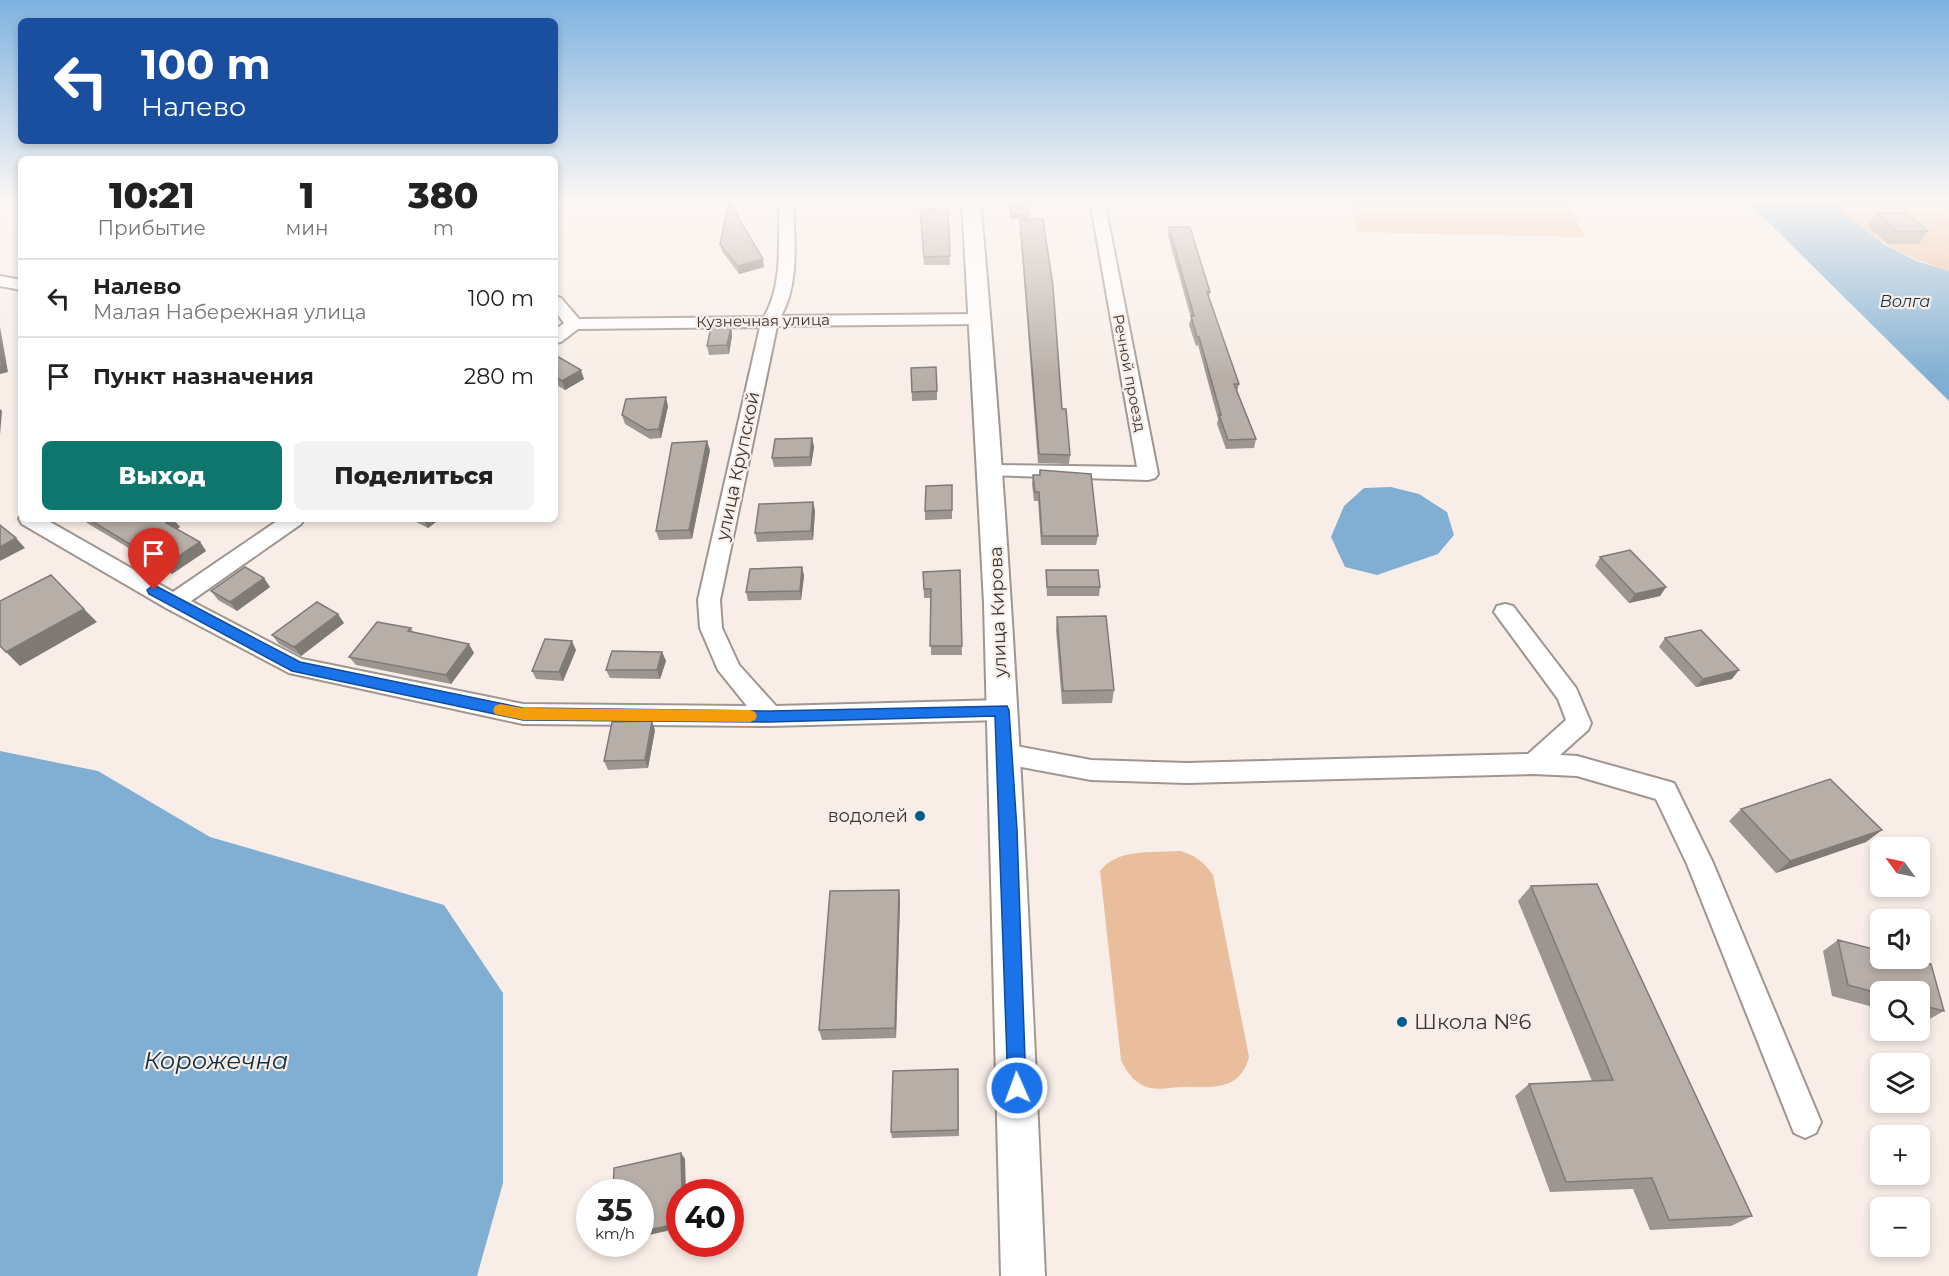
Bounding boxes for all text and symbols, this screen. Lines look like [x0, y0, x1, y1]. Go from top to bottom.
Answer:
text: 100 m [141, 38, 270, 90]
icon: left [42, 42, 120, 120]
text: Налево [141, 90, 246, 123]
text: 10:21 [109, 173, 195, 217]
text: 1 [300, 173, 314, 217]
text: 380 [408, 173, 478, 217]
text: Прибытие [98, 216, 206, 240]
text: мин [285, 216, 329, 240]
text: m [433, 216, 454, 240]
text: Налево [93, 273, 181, 300]
icon: left [42, 282, 75, 315]
text: 100 m [468, 285, 534, 312]
water label: Волга [1880, 292, 1930, 311]
text: Малая Набережная улица [93, 300, 366, 324]
street label: Кузнечная улица [696, 310, 830, 331]
street label: Речной проезд [1109, 312, 1150, 434]
icon: arrive [42, 360, 75, 393]
text: Пункт назначения [93, 363, 314, 390]
text: 280 m [464, 363, 534, 390]
street label: улица Крупской [711, 389, 765, 543]
button: Выход [42, 441, 282, 510]
button: Поделиться [294, 441, 534, 510]
pin [128, 528, 179, 590]
icon: arrive [137, 537, 170, 570]
street label: улица Кирова [985, 546, 1011, 679]
place label: водолей [828, 805, 908, 827]
marker: водолей [913, 809, 927, 823]
north arrow [1870, 837, 1930, 897]
map controls [1870, 837, 1930, 1257]
button: sound [1870, 909, 1930, 969]
button: search [1870, 981, 1930, 1041]
place label: Школа №6 [1414, 1009, 1531, 1034]
marker: Школа №6 [1395, 1015, 1409, 1029]
water label: Корожечна [144, 1046, 288, 1075]
button: layers [1870, 1053, 1930, 1113]
position arrow [985, 1056, 1049, 1120]
button: + [1870, 1125, 1930, 1185]
speed limit sign: 40 [666, 1179, 744, 1257]
text: 35 [597, 1192, 633, 1229]
button: − [1870, 1197, 1930, 1257]
text: km/h [595, 1224, 635, 1243]

